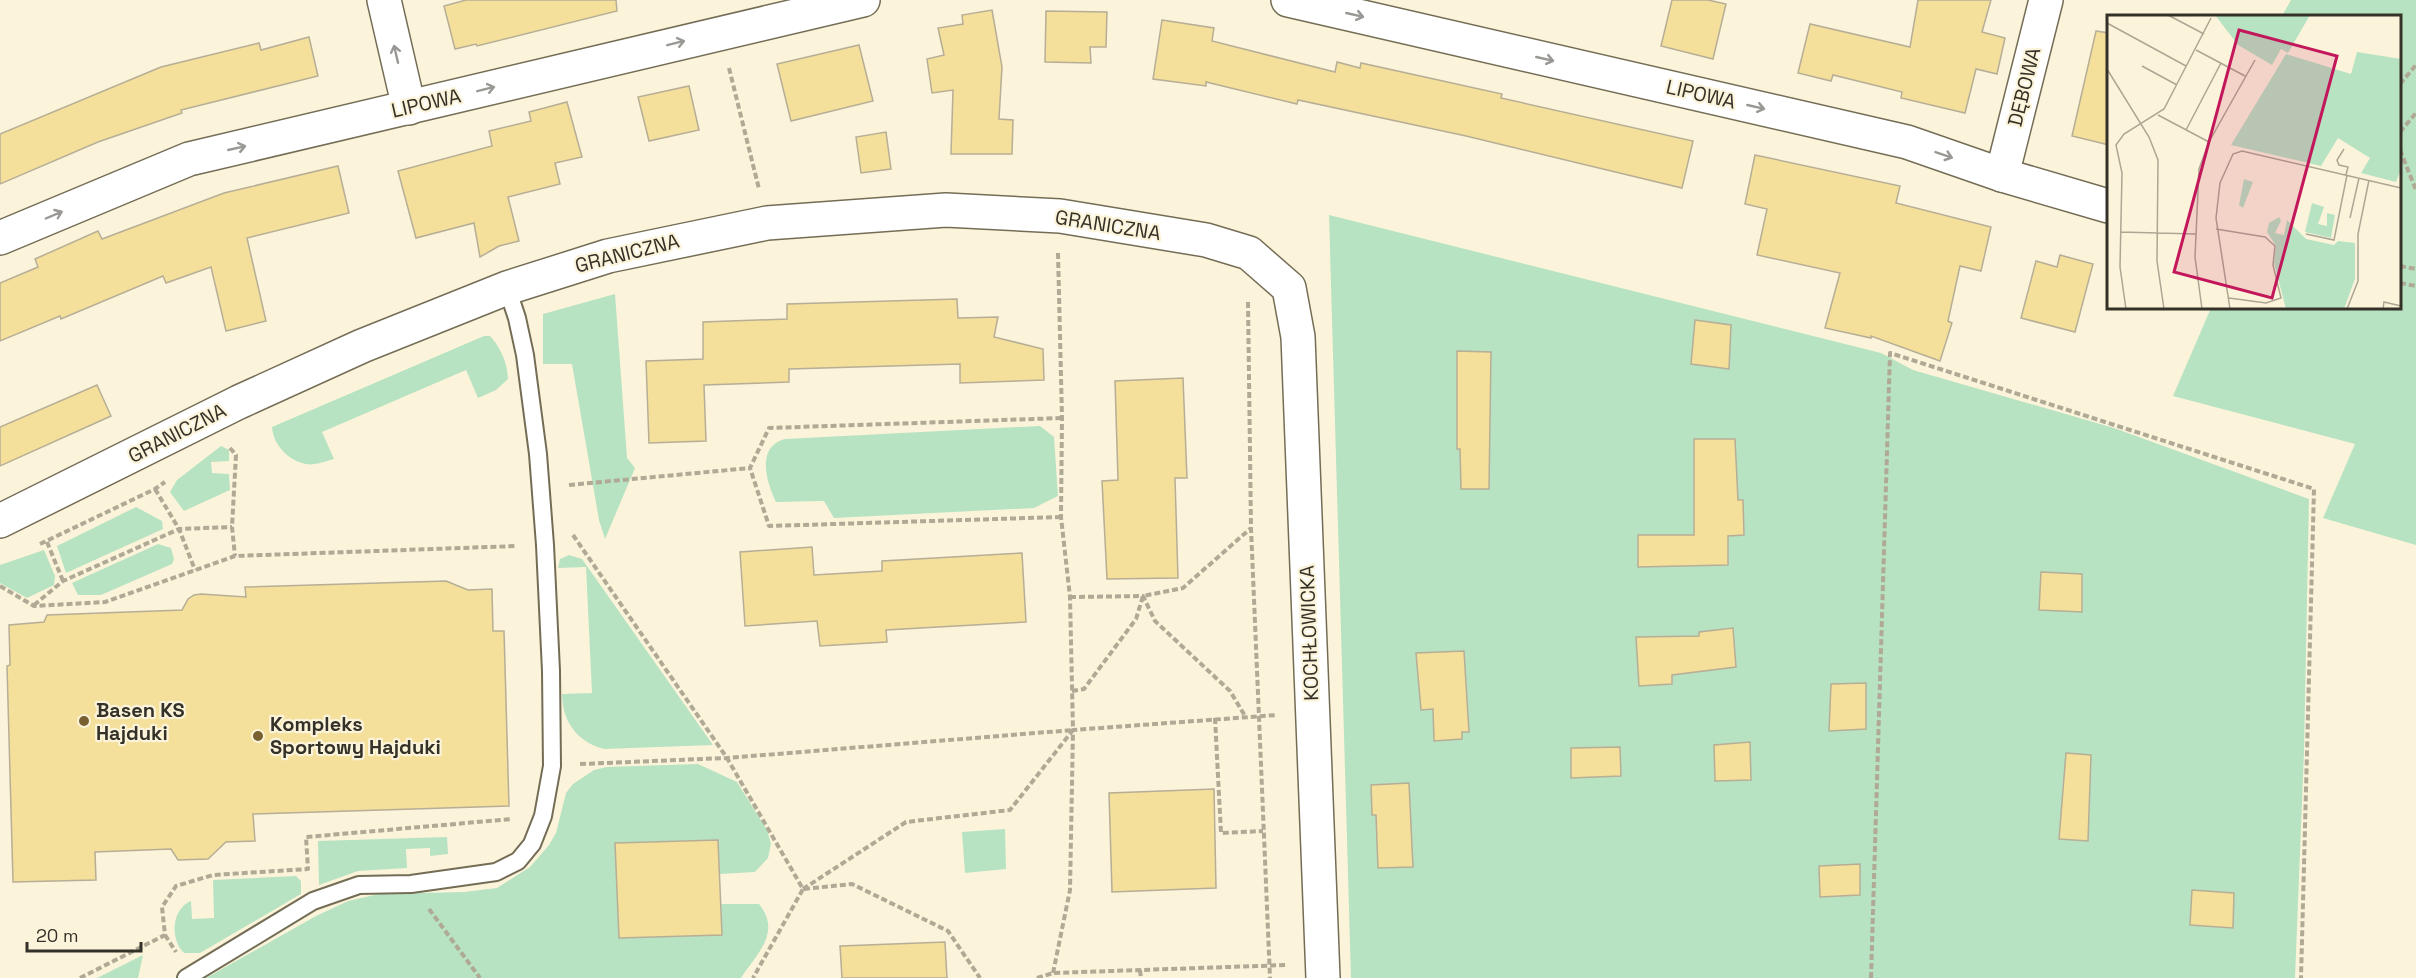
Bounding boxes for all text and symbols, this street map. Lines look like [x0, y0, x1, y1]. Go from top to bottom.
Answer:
one-way arrow [1345, 10, 1364, 21]
inset map [2107, 15, 2401, 309]
one-way arrow [666, 37, 685, 49]
street label: DĘBOWA [2002, 44, 2046, 129]
one-way arrow [390, 45, 402, 64]
one-way arrow [1535, 53, 1554, 65]
street label: LIPOWA [1664, 73, 1739, 115]
street label: LIPOWA [389, 82, 464, 124]
one-way arrow [477, 82, 496, 94]
one-way arrow [1745, 102, 1765, 113]
one-way arrow [226, 142, 246, 153]
one-way arrow [1935, 150, 1953, 161]
street label: GRANICZNA [1053, 204, 1163, 246]
one-way arrow [44, 209, 63, 220]
street label: GRANICZNA [572, 227, 682, 279]
street label: GRANICZNA [124, 397, 231, 469]
street label: KOCHŁOWICKA [1294, 564, 1324, 701]
place label: Basen KS Hajduki [96, 697, 185, 746]
place label: Kompleks Sportowy Hajduki [270, 711, 441, 760]
marker: Basen KS Hajduki [77, 714, 91, 728]
marker: Kompleks Sportowy Hajduki [251, 729, 265, 743]
scale bar [27, 915, 141, 953]
text: 20 m [36, 924, 79, 947]

